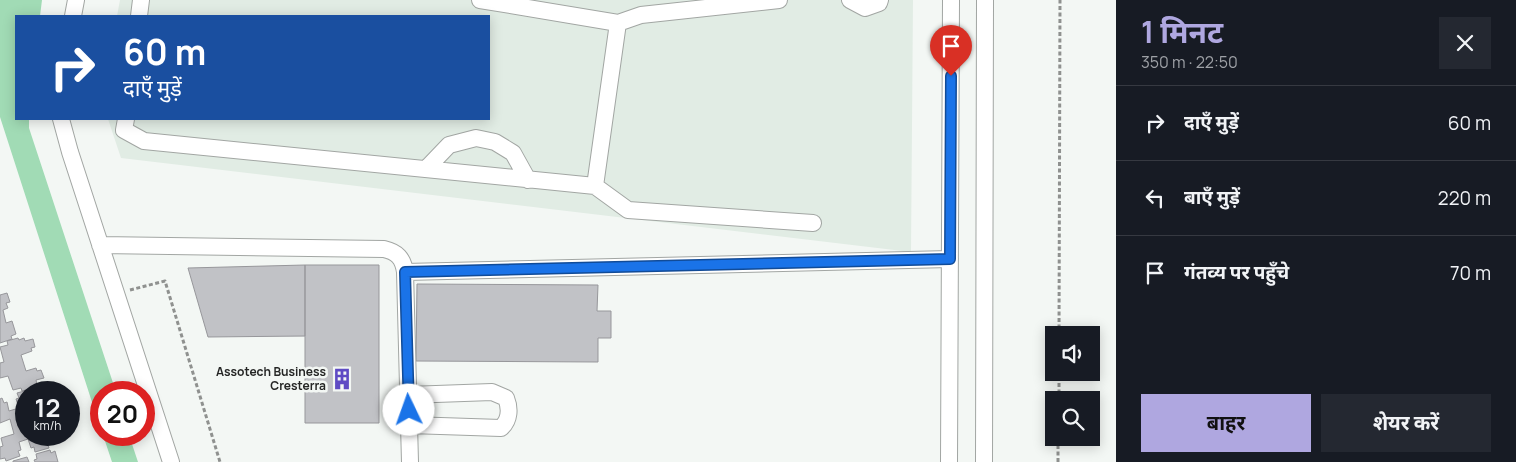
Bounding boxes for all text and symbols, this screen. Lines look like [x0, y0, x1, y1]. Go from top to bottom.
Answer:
text: 1 मिनट [1141, 11, 1223, 52]
button: close [1439, 17, 1491, 69]
pin [930, 25, 972, 76]
text: 60 m [123, 28, 206, 76]
icon: arrive [937, 32, 965, 60]
icon: right [40, 35, 105, 100]
text: 350 m · 22:50 [1141, 51, 1238, 73]
text: दाएँ मुड़ें [123, 73, 182, 103]
icon: right [1141, 109, 1169, 137]
text: दाएँ मुड़ें [1184, 109, 1239, 135]
text: 60 m [1448, 110, 1491, 136]
icon: left [1141, 184, 1169, 212]
text: बाएँ मुड़ें [1184, 184, 1240, 210]
text: 220 m [1438, 185, 1491, 211]
icon: arrive [1141, 259, 1169, 287]
text: गंतव्य पर पहुँचे [1184, 259, 1289, 285]
text: 70 m [1450, 260, 1491, 286]
map controls [1045, 326, 1100, 446]
button: sound [1045, 326, 1100, 381]
place label: Assotech Business Cresterra [216, 363, 326, 394]
building icon: Assotech Business Cresterra [329, 366, 355, 392]
speed limit sign: 20 [90, 381, 155, 446]
position arrow [382, 383, 434, 435]
text: 12 [35, 390, 60, 425]
button: search [1045, 391, 1100, 446]
button: बाहर [1141, 394, 1311, 452]
button: शेयर करें [1321, 394, 1491, 452]
text: km/h [34, 417, 61, 434]

